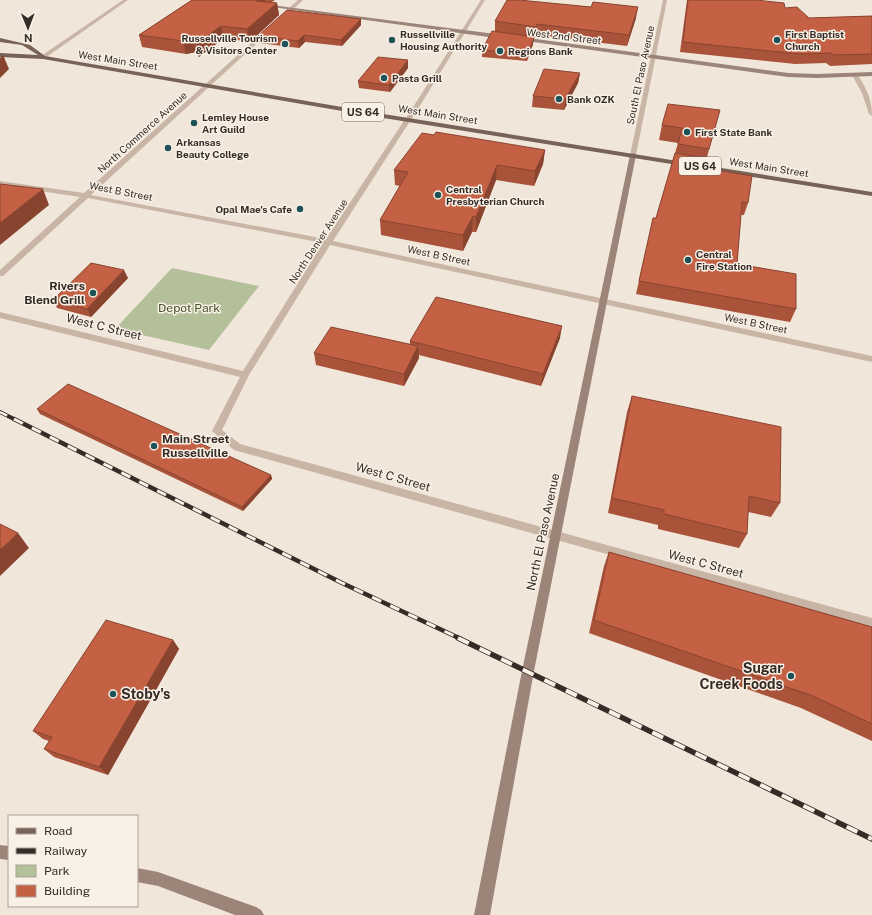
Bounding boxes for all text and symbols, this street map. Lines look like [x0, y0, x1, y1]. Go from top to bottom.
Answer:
north arrow [8, 8, 48, 48]
street label: South El Paso Avenue [624, 24, 656, 126]
street label: West 2nd Street [526, 25, 602, 47]
place label: Russellville Housing Authority [400, 28, 488, 52]
place label: First Baptist Church [785, 28, 844, 52]
text: N [24, 32, 33, 44]
place label: Russellville Tourism & Visitors Center [182, 32, 277, 56]
marker: Russellville Housing Authority [387, 35, 397, 45]
marker: First Baptist Church [772, 35, 782, 45]
marker: Russellville Tourism & Visitors Center [280, 39, 290, 49]
place label: Regions Bank [508, 45, 573, 57]
marker: Regions Bank [495, 46, 505, 56]
street label: West Main Street [77, 48, 159, 72]
place label: Pasta Grill [392, 72, 442, 84]
marker: Pasta Grill [379, 73, 389, 83]
street label: North Commerce Avenue [95, 88, 189, 175]
place label: Bank OZK [567, 93, 615, 105]
marker: Bank OZK [554, 94, 564, 104]
street label: West Main Street [397, 102, 479, 126]
road number: US 64 [342, 103, 384, 121]
place label: Lemley House Art Guild [202, 111, 269, 135]
marker: Lemley House Art Guild [189, 118, 199, 128]
place label: First State Bank [695, 126, 772, 138]
marker: First State Bank [682, 127, 692, 137]
place label: Arkansas Beauty College [176, 136, 249, 160]
marker: Arkansas Beauty College [163, 143, 173, 153]
street label: West Main Street [728, 155, 810, 179]
road number: US 64 [679, 157, 721, 175]
street label: West B Street [88, 179, 154, 203]
place label: Central Presbyterian Church [446, 183, 544, 207]
marker: Central Presbyterian Church [433, 190, 443, 200]
street label: North Denver Avenue [286, 196, 350, 286]
place label: Opal Mae's Cafe [216, 203, 292, 215]
marker: Opal Mae's Cafe [295, 204, 305, 214]
street label: West B Street [406, 242, 472, 268]
place label: Central Fire Station [696, 248, 752, 272]
marker: Central Fire Station [683, 255, 693, 265]
place label: Rivers Blend Grill [24, 279, 85, 307]
marker: Rivers Blend Grill [88, 288, 98, 298]
park label: Depot Park [158, 301, 220, 315]
street label: West B Street [723, 310, 789, 336]
street label: West C Street [65, 311, 144, 343]
place label: Main Street Russellville [162, 432, 230, 460]
marker: Main Street Russellville [149, 441, 159, 451]
street label: West C Street [354, 460, 432, 494]
street label: North El Paso Avenue [524, 472, 562, 592]
street label: West C Street [667, 547, 746, 581]
place label: Sugar Creek Foods [699, 660, 783, 692]
marker: Sugar Creek Foods [786, 671, 796, 681]
place label: Stoby's [121, 686, 171, 702]
marker: Stoby's [108, 689, 118, 699]
legend [8, 815, 138, 907]
text: Road [44, 824, 72, 838]
text: Railway [44, 844, 88, 858]
text: Park [44, 864, 70, 878]
text: Building [44, 884, 90, 898]

